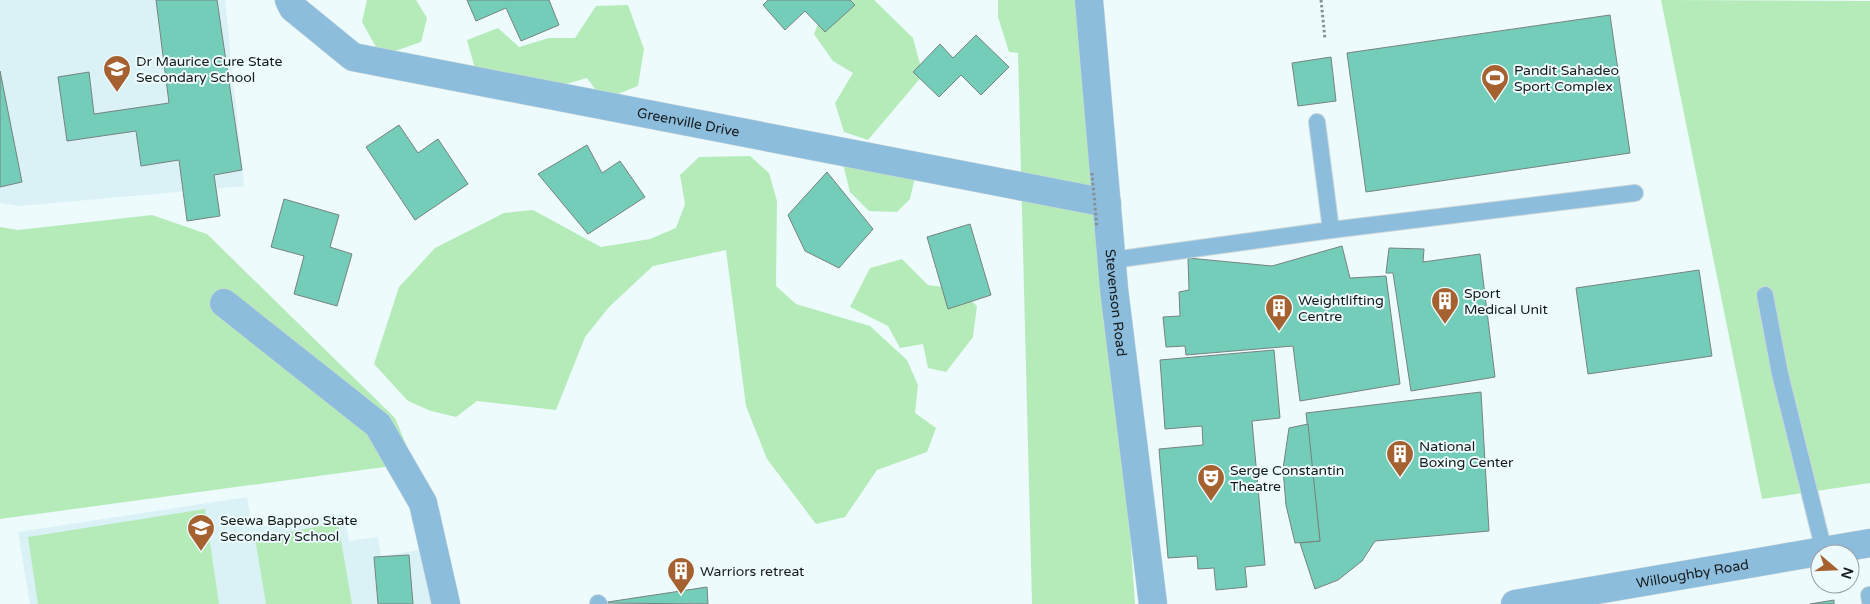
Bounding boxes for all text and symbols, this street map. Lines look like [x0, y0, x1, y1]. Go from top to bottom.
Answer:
place label: Dr Maurice Cure State Secondary School [136, 53, 283, 86]
school or university icon: Dr Maurice Cure State Secondary School [102, 54, 132, 93]
place label: Pandit Sahadeo Sport Complex [1514, 62, 1619, 95]
sports icon: Pandit Sahadeo Sport Complex [1480, 63, 1510, 102]
street label: Greenville Drive [636, 104, 741, 141]
street label: Stevenson Road [1102, 248, 1130, 357]
place label: Sport Medical Unit [1464, 285, 1548, 318]
building icon: Sport Medical Unit [1430, 286, 1460, 325]
place label: Weightlifting Centre [1298, 292, 1384, 325]
building icon: Weightlifting Centre [1264, 293, 1294, 332]
place label: National Boxing Center [1419, 438, 1514, 471]
building icon: National Boxing Center [1385, 439, 1415, 478]
place label: Serge Constantin Theatre [1230, 462, 1344, 495]
theatre icon: Serge Constantin Theatre [1196, 463, 1226, 502]
place label: Seewa Bappoo State Secondary School [220, 512, 357, 545]
school or university icon: Seewa Bappoo State Secondary School [186, 513, 216, 552]
north arrow [1810, 544, 1860, 594]
building icon: Warriors retreat [666, 556, 696, 595]
street label: Willoughby Road [1635, 556, 1750, 592]
place label: Warriors retreat [700, 563, 805, 580]
text: N [1837, 565, 1857, 581]

